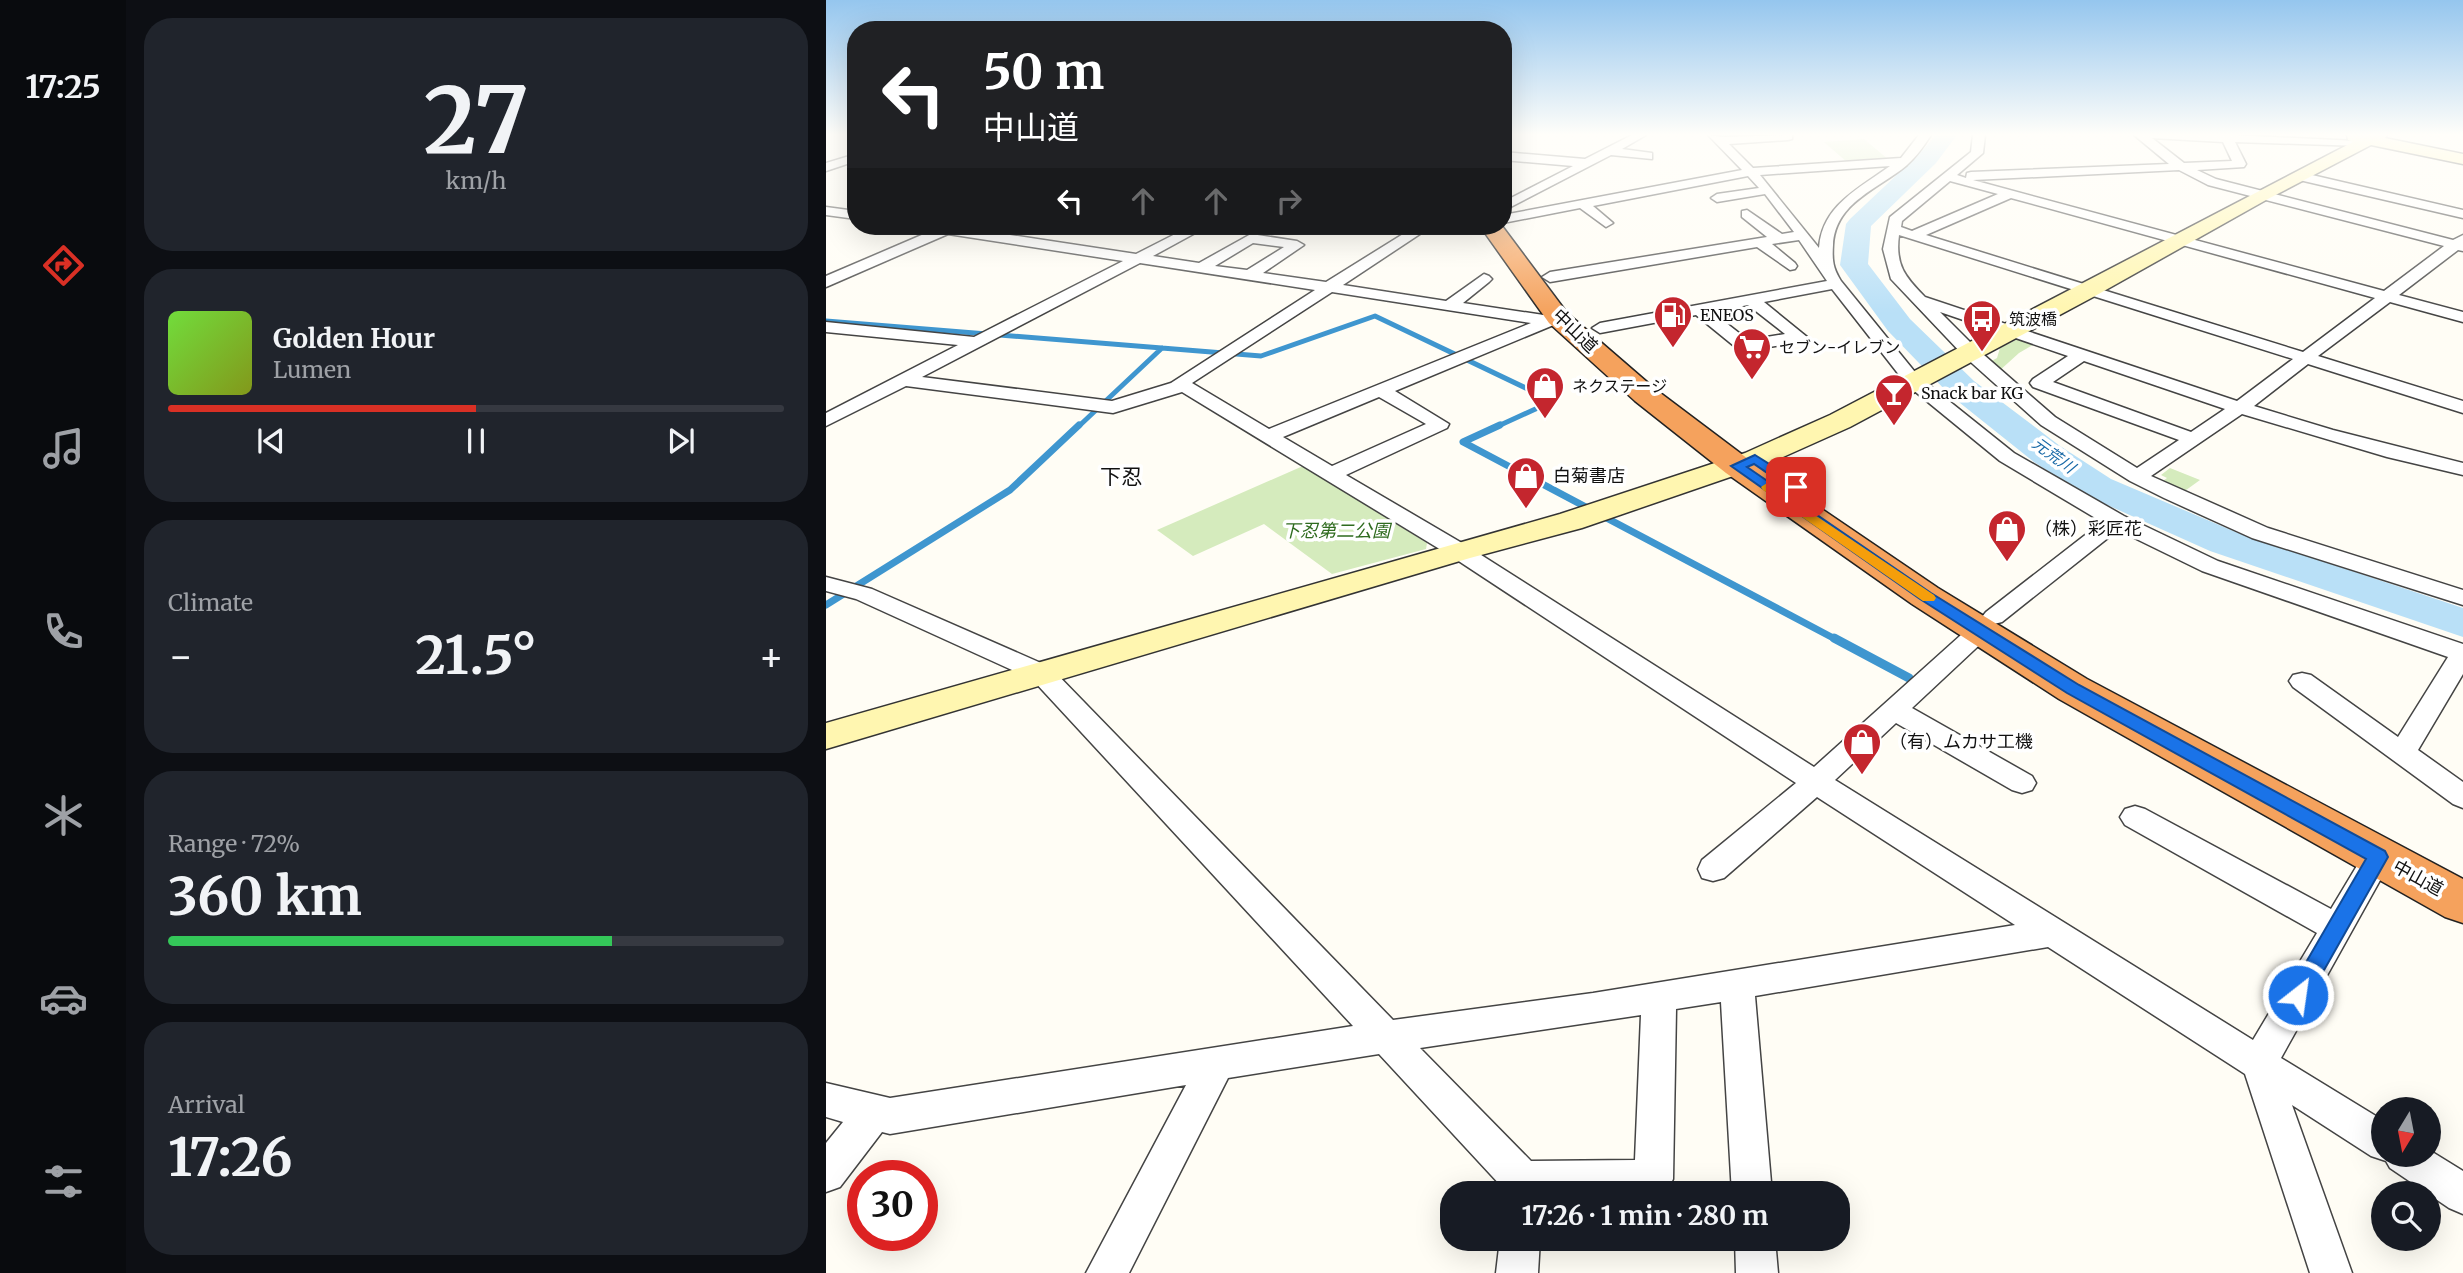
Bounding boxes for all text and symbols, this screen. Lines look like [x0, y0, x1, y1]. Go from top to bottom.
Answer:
text: 50 m [983, 41, 1104, 102]
icon: left [868, 49, 959, 140]
text: 27 [423, 63, 529, 178]
text: 17:25 [25, 67, 101, 107]
text: 中山道 [983, 108, 1079, 148]
text: km/h [446, 166, 506, 195]
icon: left [1051, 182, 1089, 220]
icon: ahead [1124, 182, 1162, 220]
icon: ahead [1197, 182, 1235, 220]
icon: right [1270, 182, 1308, 220]
icon: directions [39, 241, 88, 290]
fuel station icon: ENEOS [1652, 294, 1694, 349]
bus stop icon: 筑波橋 [1961, 298, 2003, 353]
street label: 中山道 [1548, 304, 1603, 358]
place label: ENEOS [1700, 305, 1754, 325]
place label: 筑波橋 [2009, 309, 2057, 329]
text: Golden Hour [273, 322, 435, 355]
supermarket icon: セブン-イレブン [1731, 326, 1773, 381]
place label: セブン-イレブン [1779, 337, 1900, 357]
text: Lumen [273, 355, 351, 384]
shop icon: ネクステージ [1524, 365, 1566, 420]
bar icon: Snack bar KG [1873, 372, 1915, 427]
place label: ネクステージ [1572, 376, 1667, 396]
place label: Snack bar KG [1921, 383, 2024, 403]
icon: previous [252, 422, 290, 460]
icon: pause [457, 422, 495, 460]
icon: next [662, 422, 700, 460]
icon: music [39, 424, 88, 473]
water label: 元荒川 [2029, 433, 2081, 478]
shop icon: 白菊書店 [1505, 455, 1547, 510]
pin [1766, 457, 1826, 517]
district label: 下忍 [1100, 463, 1142, 490]
place label: 白菊書店 [1553, 464, 1625, 487]
icon: arrive [1777, 468, 1815, 506]
shop icon: （株）彩匠花 [1986, 508, 2028, 563]
place label: （株）彩匠花 [2034, 517, 2142, 540]
park label: 下忍第二公園 [1282, 519, 1393, 542]
text: Climate [168, 588, 253, 617]
icon: phone [39, 607, 88, 656]
text: 21.5° [415, 623, 537, 688]
text: − [168, 633, 193, 680]
text: + [759, 633, 784, 680]
shop icon: （有）ムカサ工機 [1841, 721, 1883, 776]
place label: （有）ムカサ工機 [1889, 730, 2033, 753]
icon: climate [39, 791, 88, 840]
text: Range · 72% [168, 829, 300, 858]
street label: 中山道 [2389, 854, 2447, 901]
text: 360 km [168, 864, 362, 929]
position arrow [2261, 958, 2335, 1032]
icon: car [39, 974, 88, 1023]
text: Arrival [168, 1090, 245, 1119]
north arrow [2371, 1097, 2441, 1167]
map controls [2371, 1097, 2441, 1251]
text: 17:26 [168, 1125, 292, 1190]
icon: filters [39, 1157, 88, 1206]
speed limit sign: 30 [847, 1160, 938, 1251]
button: search [2371, 1181, 2441, 1251]
text: 17:26 · 1 min · 280 m [1522, 1199, 1768, 1232]

